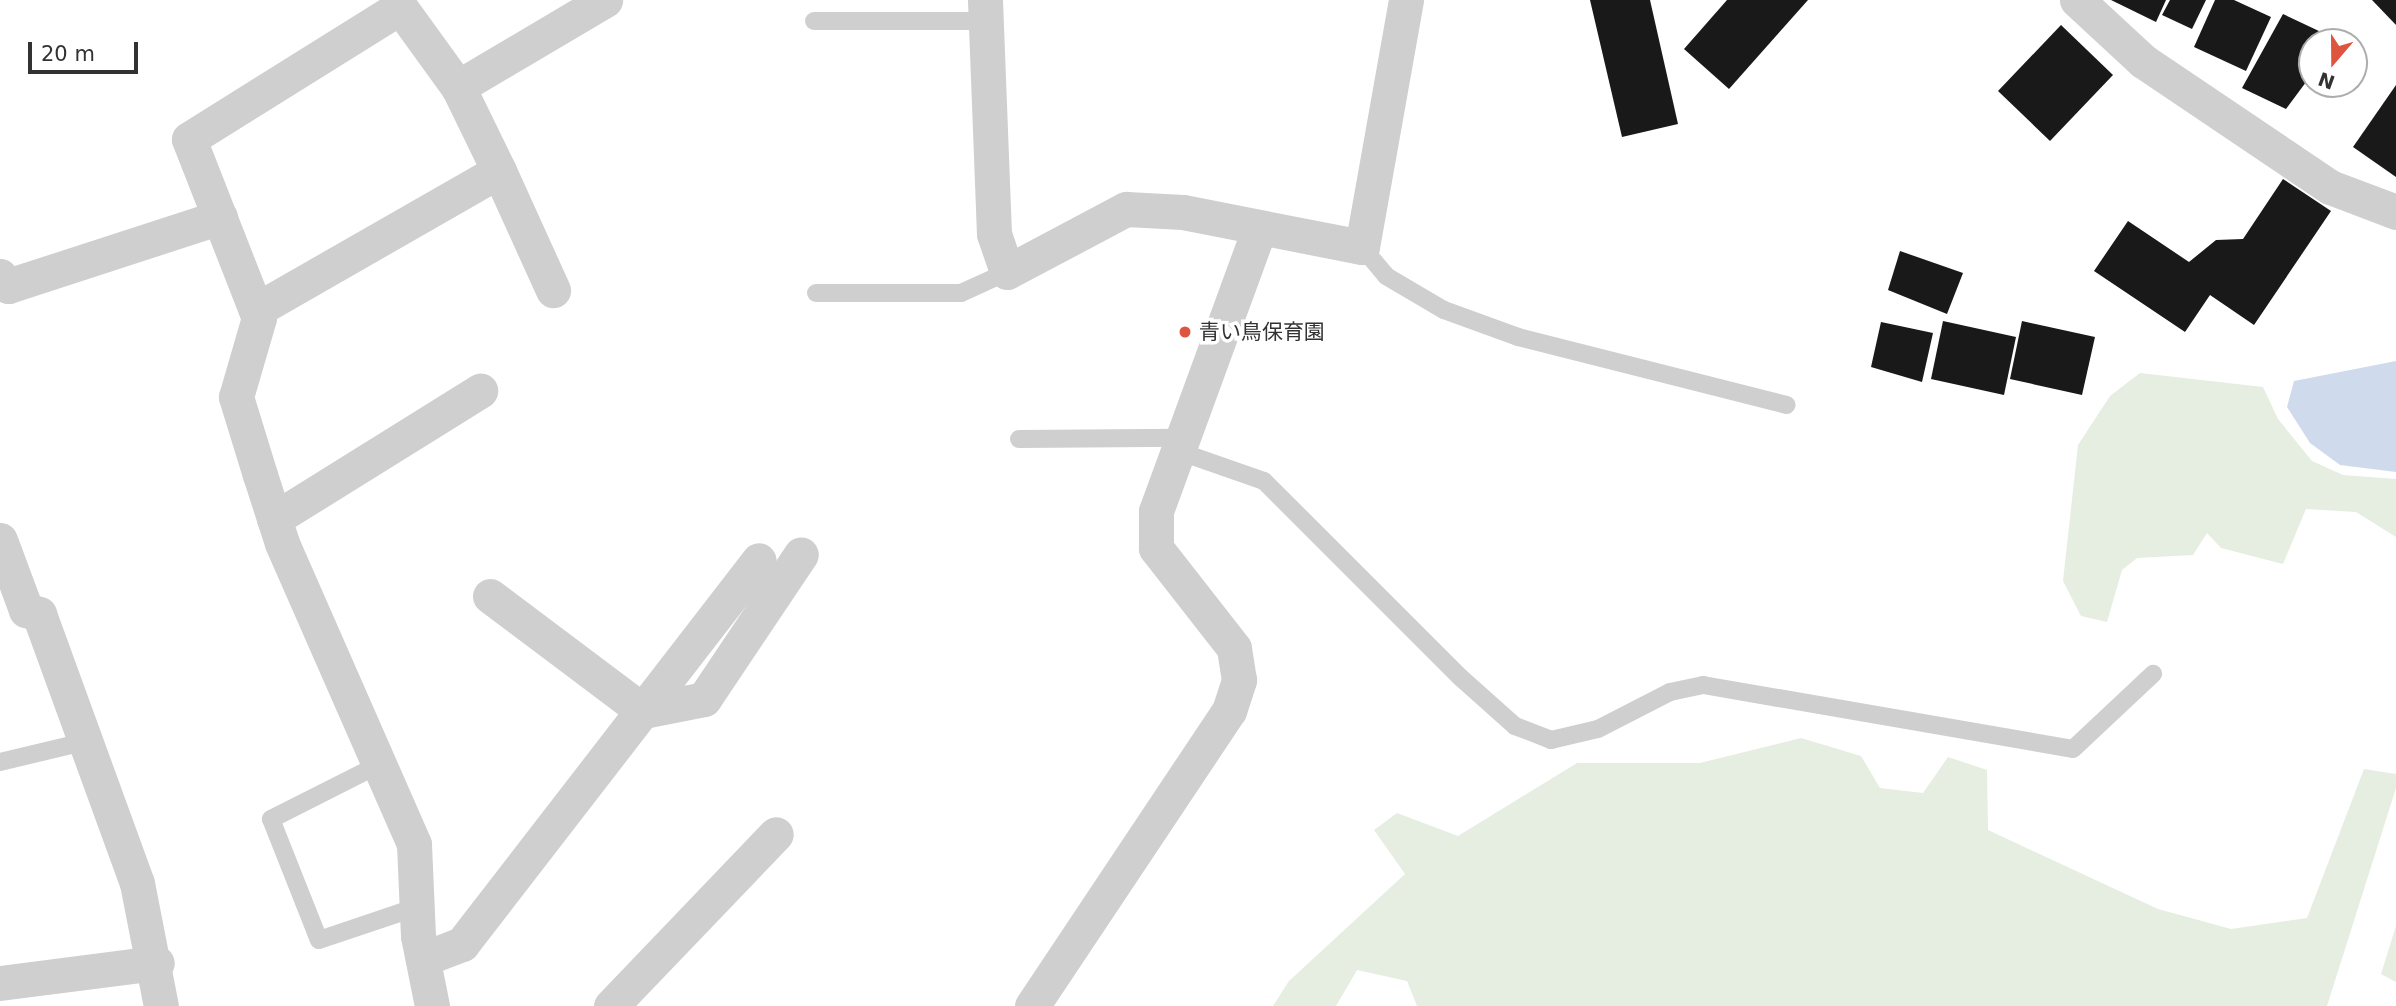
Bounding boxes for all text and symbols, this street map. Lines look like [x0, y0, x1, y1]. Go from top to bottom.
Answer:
scale bar [32, 28, 142, 72]
north arrow [2298, 28, 2368, 98]
text: 20 m [41, 42, 95, 66]
text: N [2315, 68, 2338, 94]
place label: 青い鳥保育園 [1199, 319, 1325, 345]
marker: 青い鳥保育園 [1177, 324, 1193, 340]

